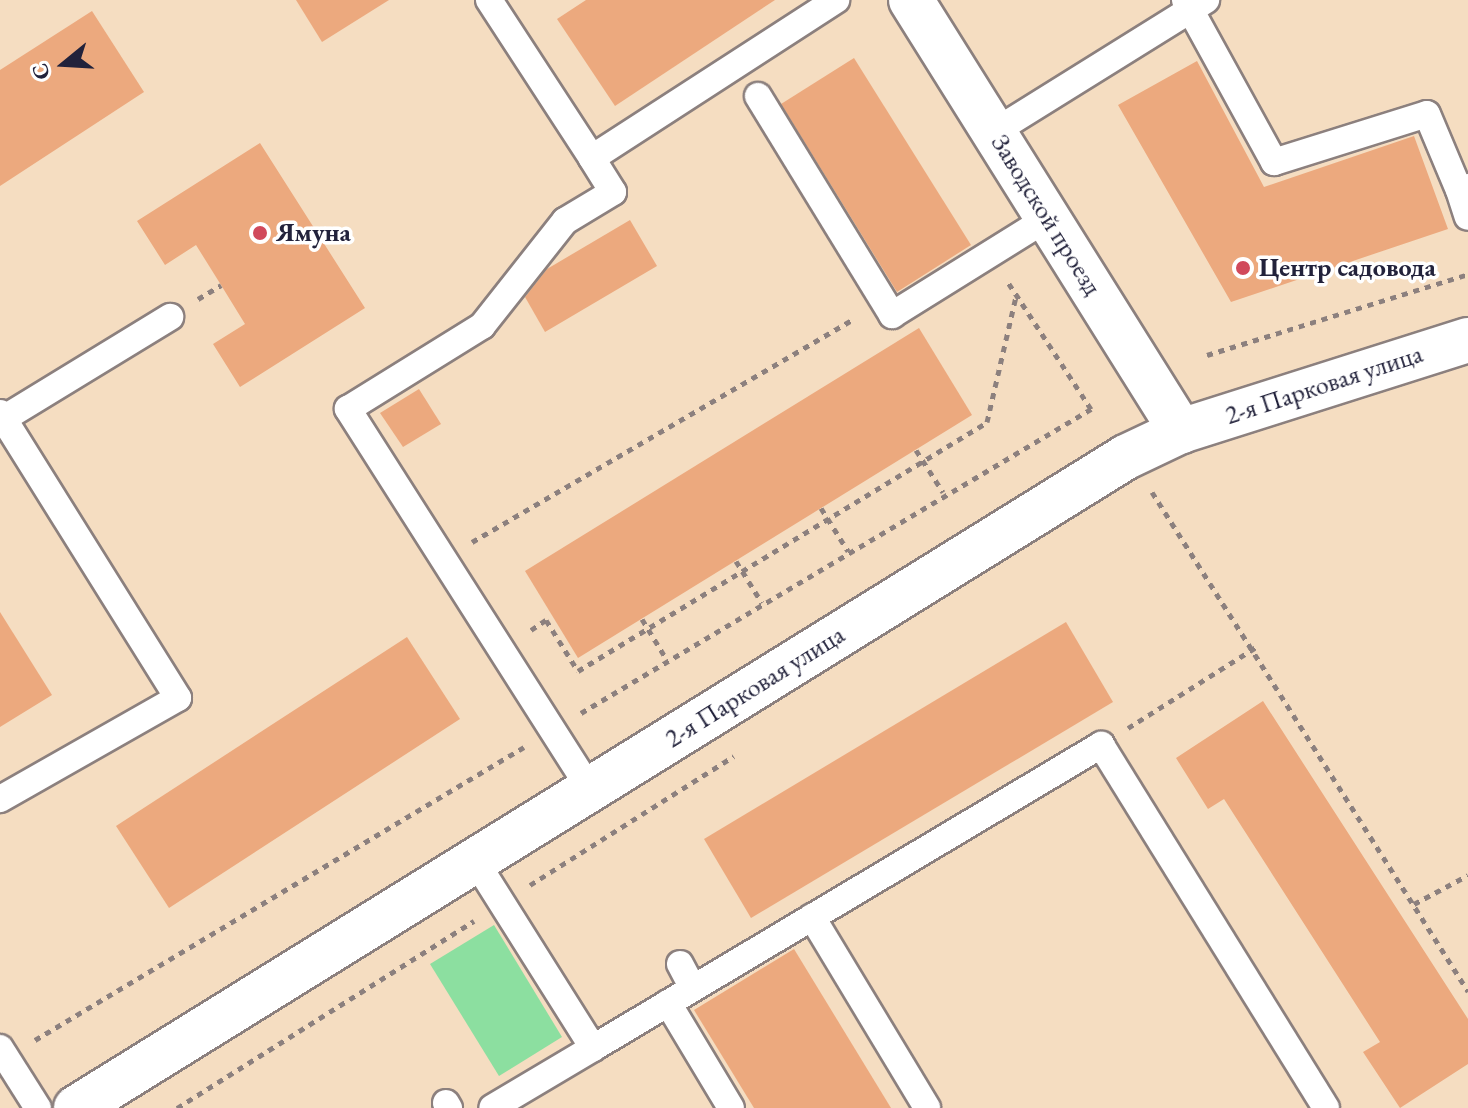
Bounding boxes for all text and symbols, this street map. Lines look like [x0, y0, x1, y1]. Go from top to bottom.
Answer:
north arrow [24, 24, 104, 104]
text: С [24, 60, 57, 83]
street label: Заводской проезд [984, 129, 1108, 301]
place label: Ямуна [276, 217, 351, 249]
marker: Ямуна [251, 224, 269, 242]
place label: Центр садовода [1259, 252, 1436, 284]
marker: Центр садовода [1234, 259, 1252, 277]
street label: 2-я Парковая улица [1221, 338, 1427, 432]
street label: 2-я Парковая улица [660, 619, 850, 755]

